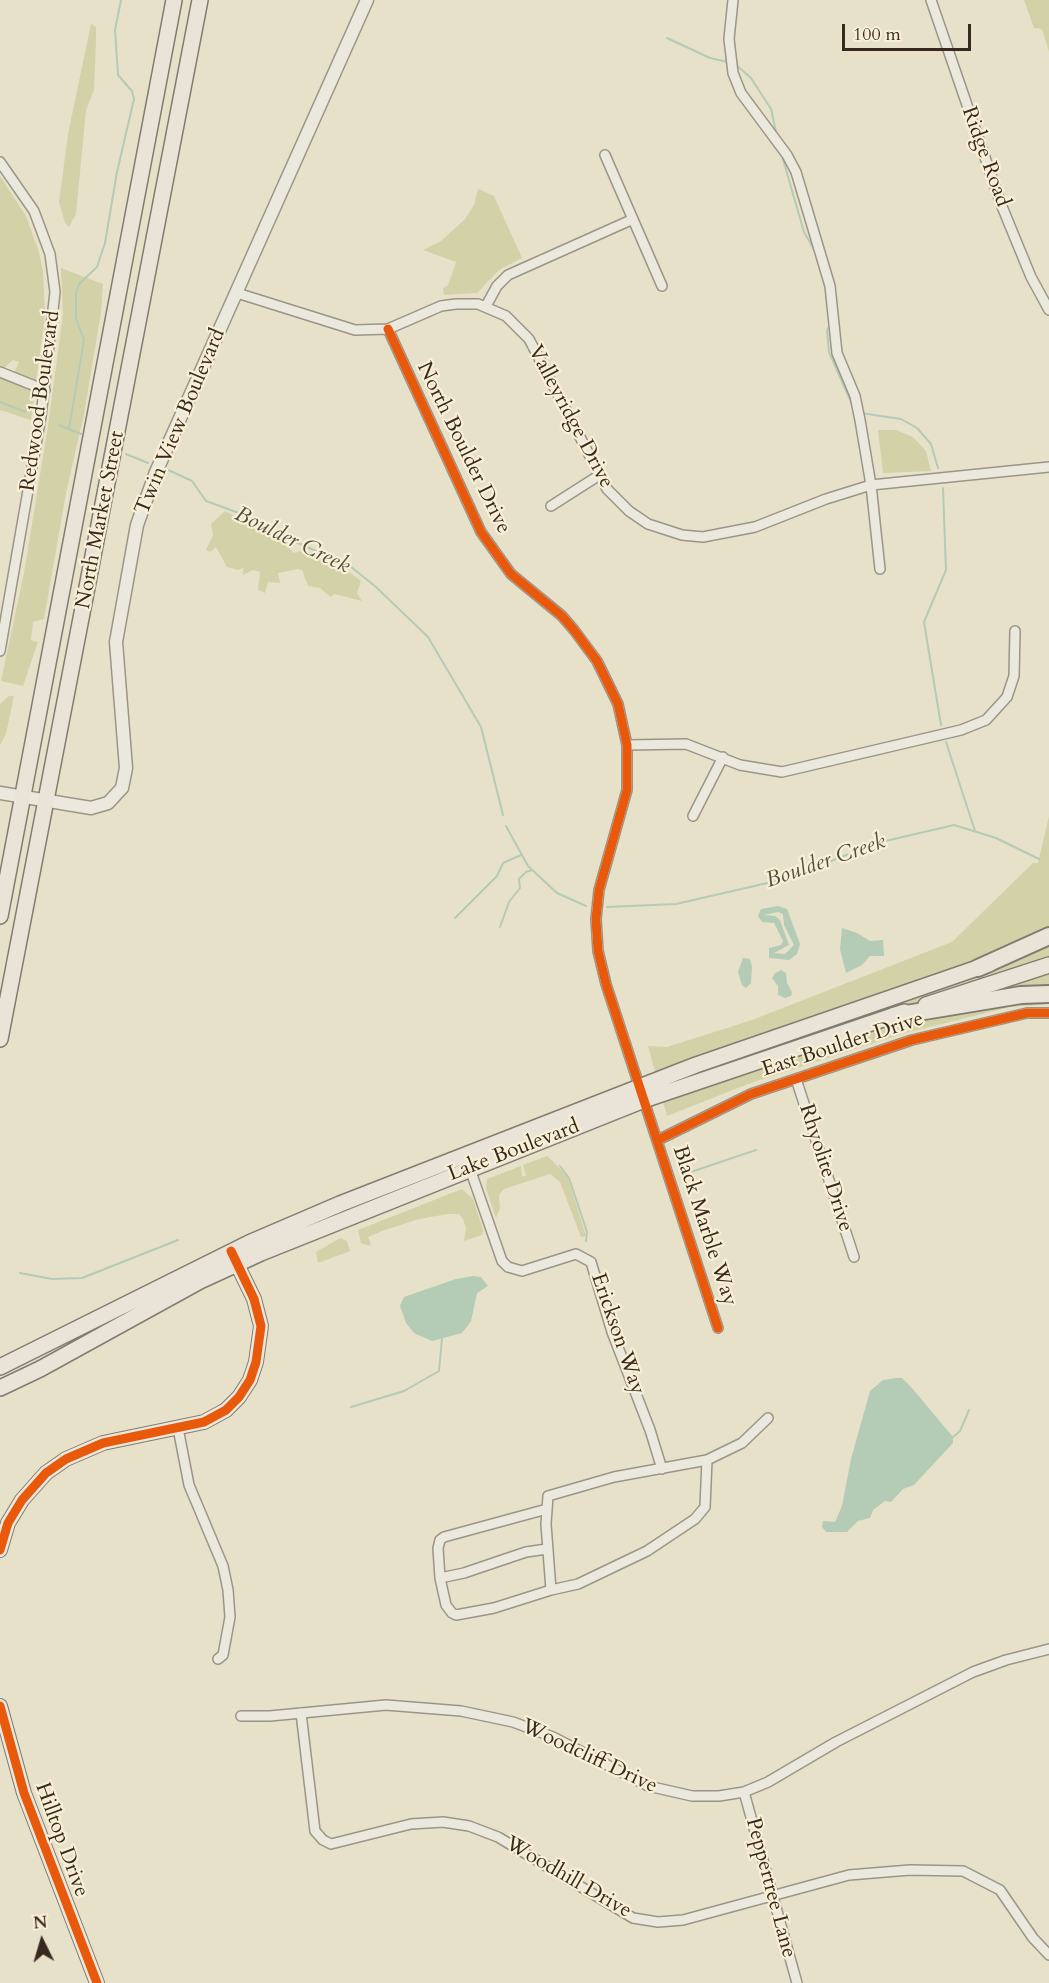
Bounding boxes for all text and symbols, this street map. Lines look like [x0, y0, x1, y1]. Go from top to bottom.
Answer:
scale bar [845, 12, 974, 50]
text: 100 m [853, 22, 901, 47]
street label: Ridge Road [955, 103, 1015, 211]
street label: Redwood Boulevard [16, 309, 66, 493]
street label: Twin View Boulevard [130, 325, 232, 519]
street label: Valleyridge Drive [522, 341, 618, 493]
street label: North Boulder Drive [410, 358, 516, 538]
street label: North Market Street [71, 429, 131, 611]
water label: Boulder Creek [230, 502, 354, 580]
water label: Boulder Creek [763, 829, 889, 895]
street label: East Boulder Drive [759, 1007, 927, 1083]
street label: Rhyolite Drive [793, 1101, 857, 1235]
street label: Lake Boulevard [445, 1114, 583, 1188]
street label: Black Marble Way [666, 1143, 742, 1309]
street label: Erickson Way [584, 1270, 650, 1398]
street label: Woodcliff Drive [517, 1715, 661, 1799]
street label: Hilltop Drive [29, 1779, 93, 1901]
street label: Peppertree Lane [739, 1815, 801, 1961]
street label: Woodhill Drive [500, 1832, 636, 1924]
north arrow [12, 1911, 72, 1971]
text: N [33, 1912, 48, 1935]

